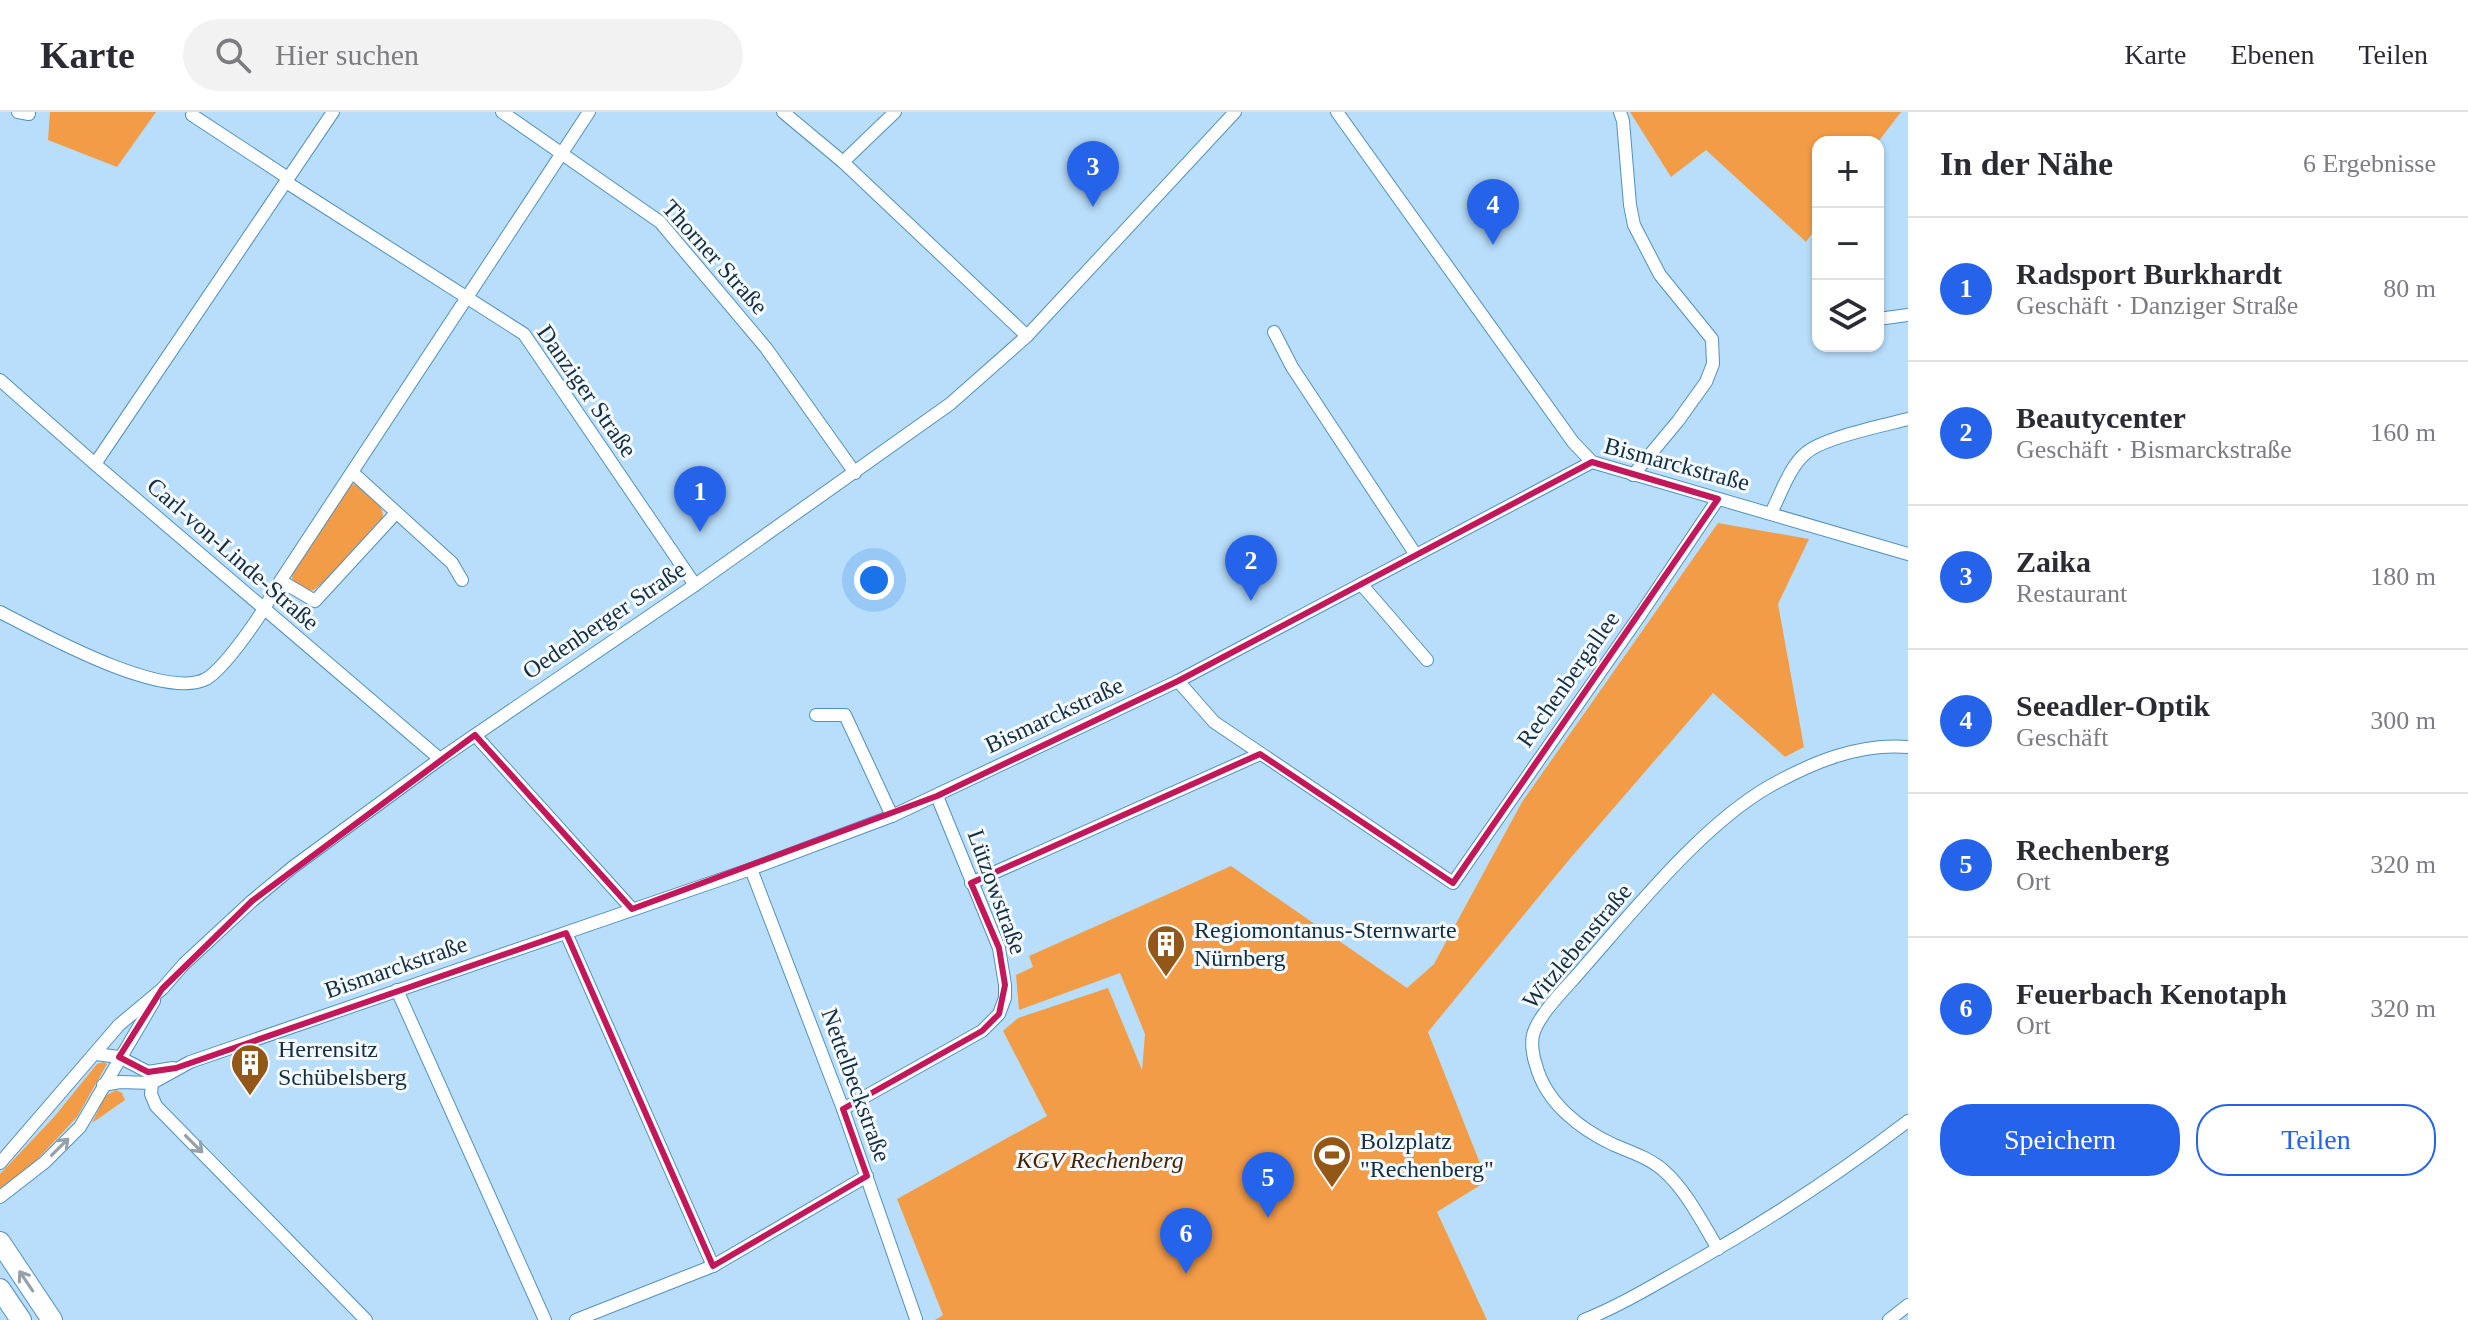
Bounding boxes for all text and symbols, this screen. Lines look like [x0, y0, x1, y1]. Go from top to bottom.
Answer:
search box [183, 19, 743, 91]
icon: search [211, 33, 255, 77]
text: Karte [40, 34, 135, 76]
text: Hier suchen [275, 38, 419, 71]
text: Karte [2124, 39, 2186, 70]
text: Ebenen [2230, 39, 2314, 70]
text: Teilen [2358, 39, 2428, 70]
map controls [1812, 136, 1884, 352]
button: + [1812, 136, 1884, 208]
pin: 3 [1067, 141, 1119, 207]
text: In der Nähe [1940, 145, 2113, 182]
text: 6 Ergebnisse [2303, 149, 2436, 178]
pin: 4 [1467, 179, 1519, 245]
street label: Thorner Straße [657, 195, 773, 319]
button: − [1812, 208, 1884, 280]
text: Radsport Burkhardt [2016, 257, 2282, 290]
text: 1 [1960, 274, 1973, 303]
text: 80 m [2383, 274, 2436, 303]
button: layers [1812, 280, 1884, 352]
text: Geschäft · Danziger Straße [2016, 291, 2298, 320]
street label: Danziger Straße [532, 320, 642, 462]
text: Beautycenter [2016, 401, 2186, 434]
text: 2 [1960, 418, 1973, 447]
text: 160 m [2370, 418, 2436, 447]
street label: Bismarckstraße [1602, 432, 1752, 496]
text: Geschäft · Bismarckstraße [2016, 435, 2292, 464]
pin: 1 [674, 466, 726, 532]
street label: Carl-von-Linde-Straße [142, 472, 324, 636]
pin: 2 [1225, 535, 1277, 601]
text: Zaika [2016, 545, 2091, 578]
street label: Oedenberger Straße [518, 556, 690, 684]
your location [854, 560, 894, 600]
text: 3 [1960, 562, 1973, 591]
text: 180 m [2370, 562, 2436, 591]
text: Restaurant [2016, 579, 2127, 608]
street label: Rechenbergallee [1512, 606, 1624, 752]
street label: Bismarckstraße [981, 672, 1127, 758]
text: Seeadler-Optik [2016, 689, 2210, 722]
text: 4 [1960, 706, 1973, 735]
text: 300 m [2370, 706, 2436, 735]
text: Geschäft [2016, 723, 2108, 752]
street label: Lützowstraße [962, 826, 1032, 958]
text: Rechenberg [2016, 833, 2169, 866]
text: 5 [1960, 850, 1973, 879]
text: 320 m [2370, 850, 2436, 879]
text: Ort [2016, 867, 2051, 896]
street label: Witzlebenstraße [1517, 878, 1637, 1014]
place label: Regiomontanus-Sternwarte Nürnberg [1194, 917, 1457, 971]
building icon: Regiomontanus-Sternwarte Nürnberg [1145, 923, 1187, 978]
street label: Bismarckstraße [321, 930, 471, 1004]
text: Feuerbach Kenotaph [2016, 977, 2287, 1010]
text: 6 [1960, 994, 1973, 1023]
text: 320 m [2370, 994, 2436, 1023]
street label: Nettelbeckstraße [816, 1005, 896, 1165]
text: Ort [2016, 1011, 2051, 1040]
place label: Herrensitz Schübelsberg [278, 1036, 407, 1090]
building icon: Herrensitz Schübelsberg [229, 1042, 271, 1097]
button: Speichern [1940, 1104, 2180, 1176]
button: Teilen [2196, 1104, 2436, 1176]
place label: Bolzplatz "Rechenberg" [1360, 1128, 1494, 1182]
one-way arrow [184, 1134, 203, 1153]
sports icon: Bolzplatz "Rechenberg" [1311, 1134, 1353, 1189]
one-way arrow [50, 1138, 69, 1157]
park label: KGV Rechenberg [1015, 1147, 1184, 1173]
pin: 5 [1242, 1152, 1294, 1218]
pin: 6 [1160, 1208, 1212, 1274]
one-way arrow [18, 1271, 34, 1293]

